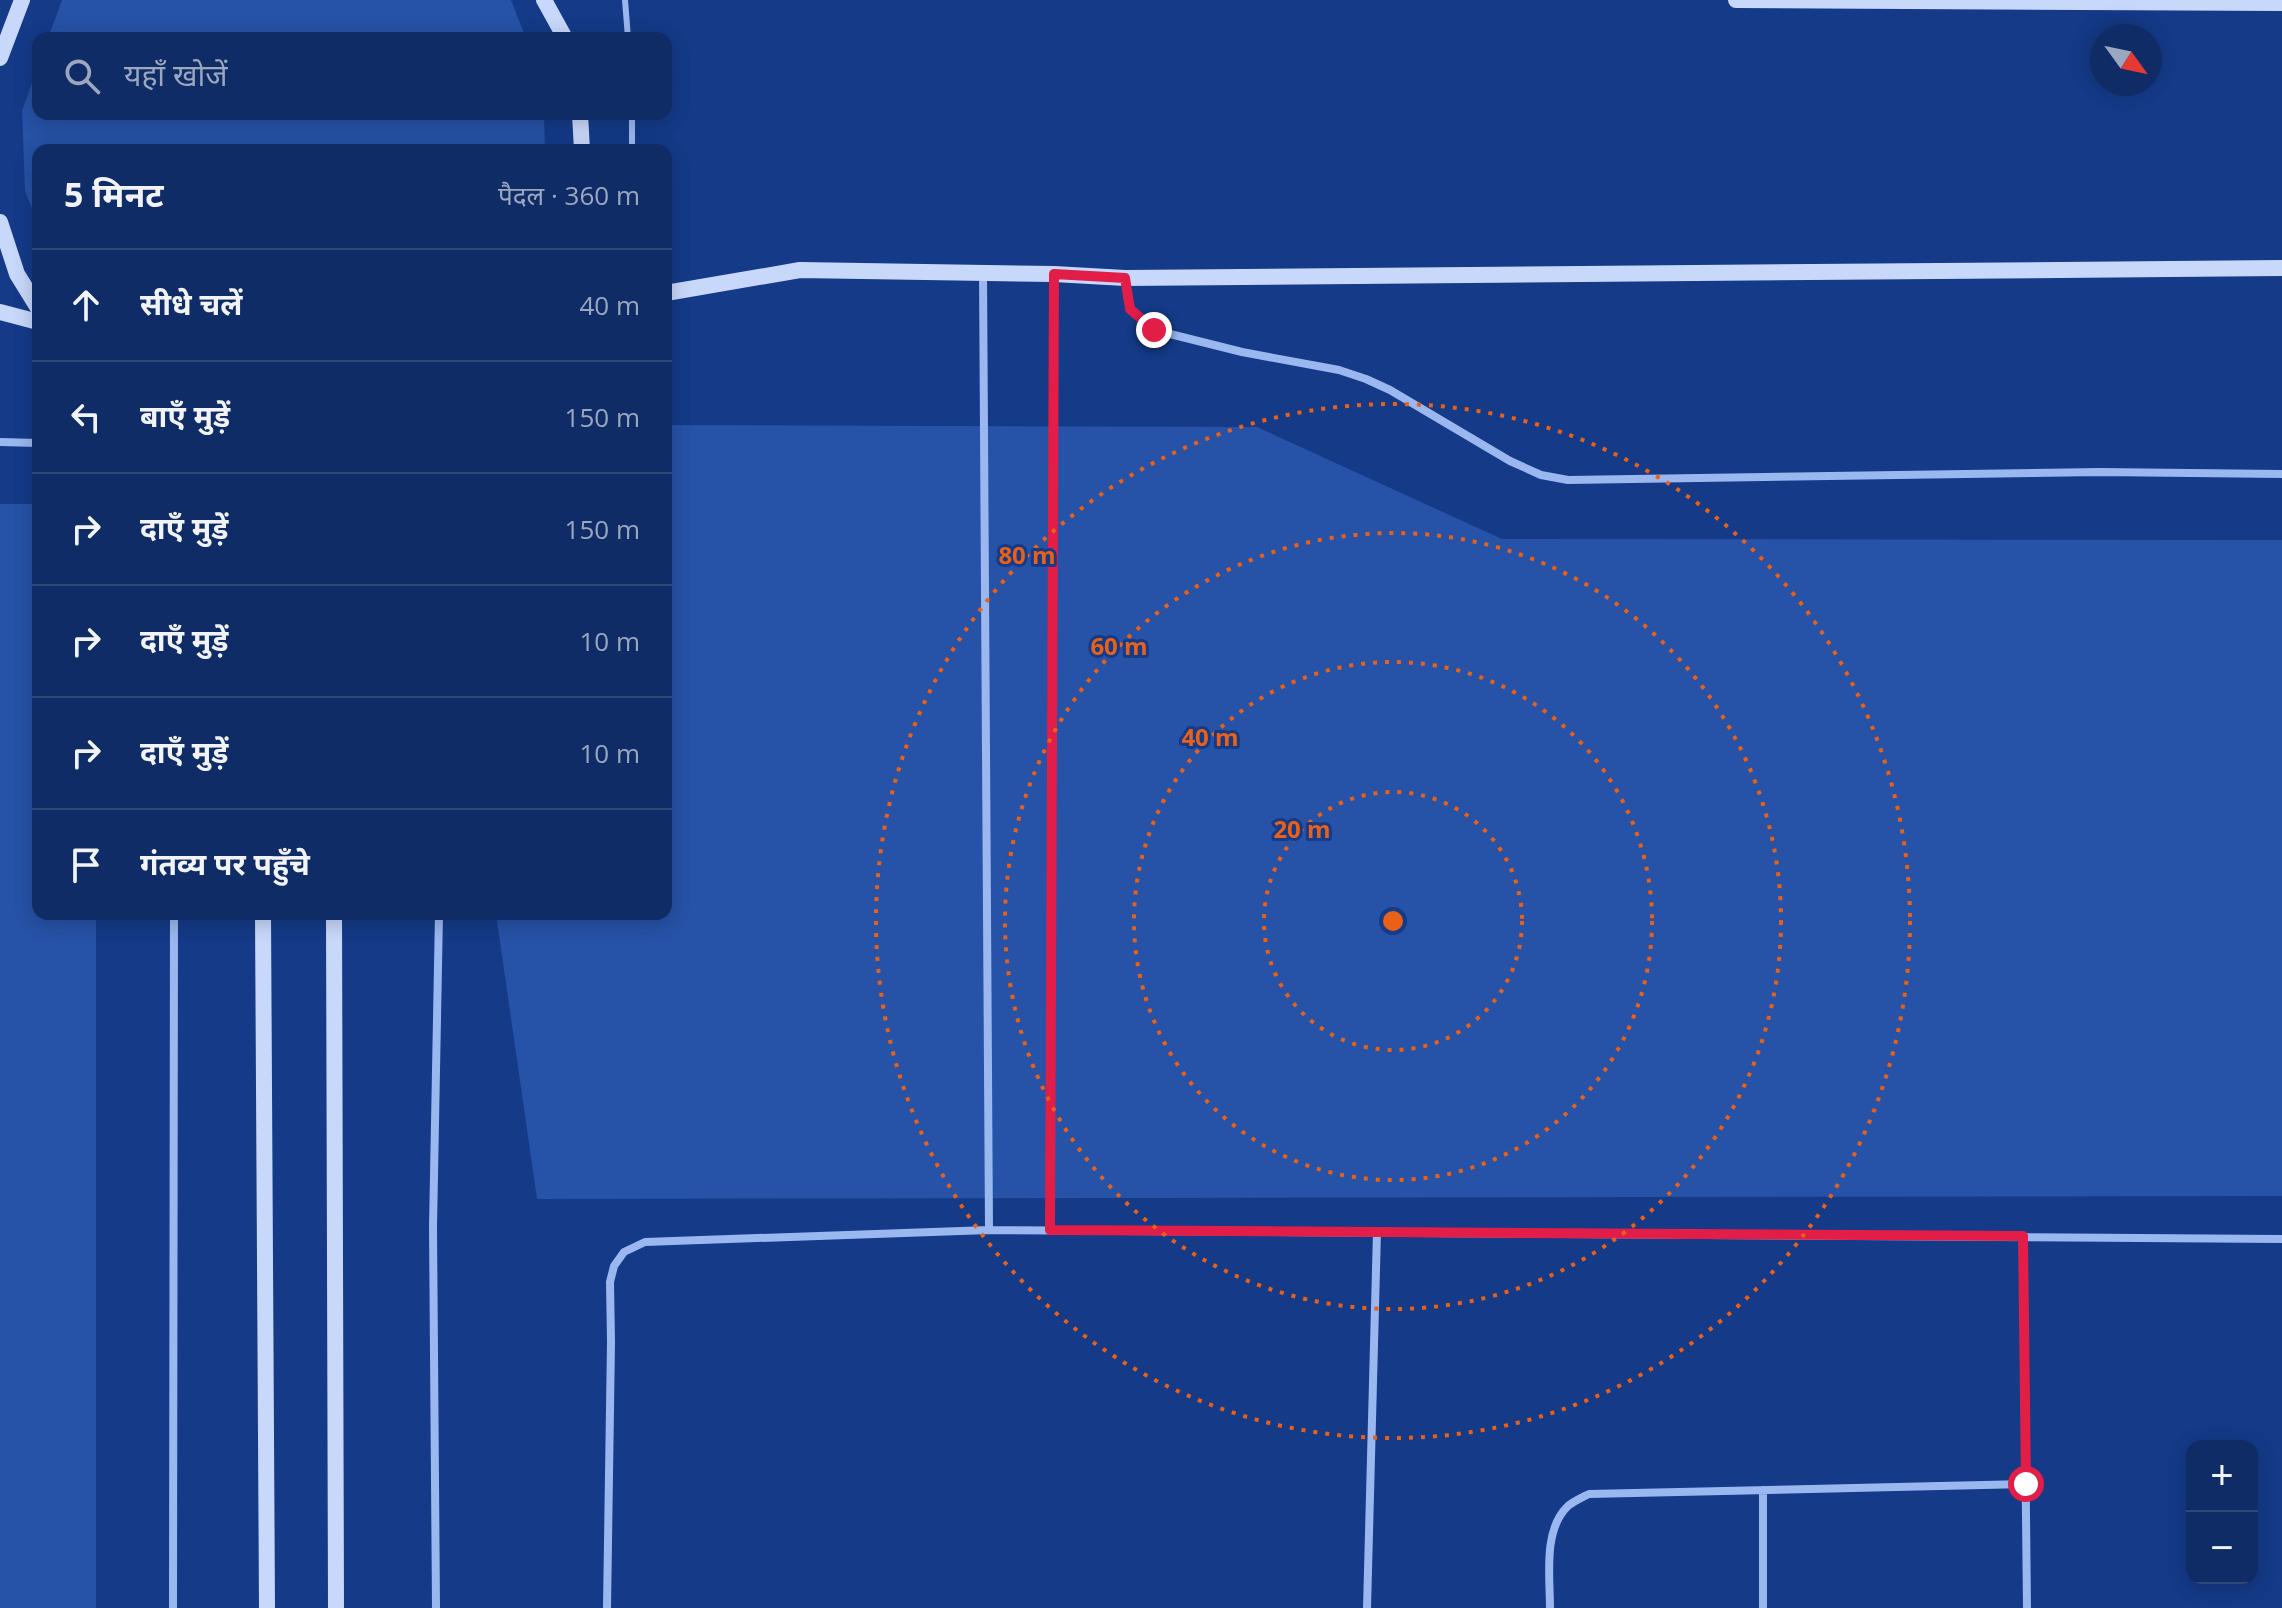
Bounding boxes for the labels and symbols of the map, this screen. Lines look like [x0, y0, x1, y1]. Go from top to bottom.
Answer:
north arrow [2090, 24, 2162, 96]
route end [1136, 312, 1172, 348]
text: 80 m [998, 538, 1056, 571]
text: 60 m [1090, 629, 1148, 662]
text: 40 m [1181, 720, 1239, 753]
text: 20 m [1273, 812, 1331, 845]
centre of rings [1379, 907, 1407, 935]
route start [2008, 1466, 2044, 1502]

